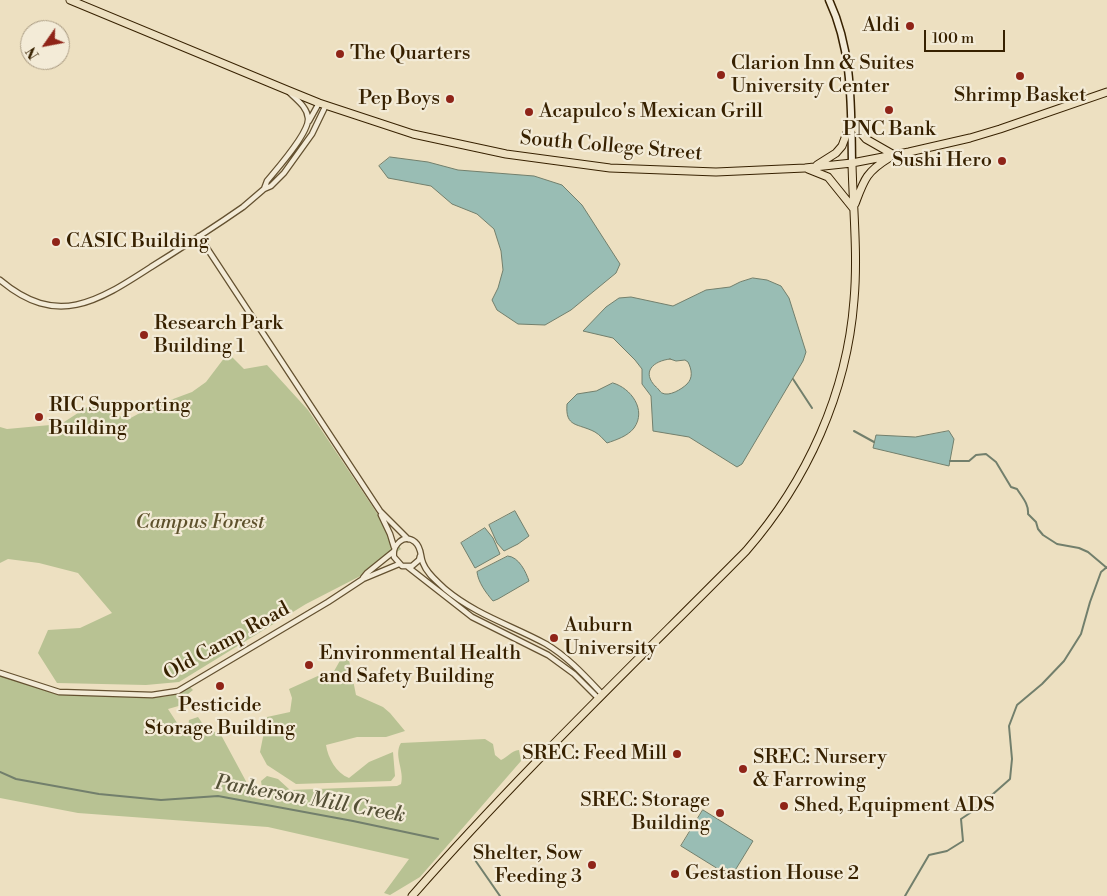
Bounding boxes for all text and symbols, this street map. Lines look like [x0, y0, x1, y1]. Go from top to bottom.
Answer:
place label: Aldi [862, 14, 900, 38]
north arrow [20, 20, 70, 70]
marker: Aldi [904, 20, 916, 32]
scale bar [927, 20, 1008, 52]
text: 100 m [932, 29, 974, 48]
place label: The Quarters [350, 42, 471, 66]
text: N [23, 43, 44, 62]
marker: The Quarters [334, 48, 346, 60]
place label: Clarion Inn & Suites University Center [731, 52, 914, 99]
marker: Clarion Inn & Suites University Center [715, 69, 727, 81]
marker: Shrimp Basket [1014, 70, 1026, 82]
place label: Shrimp Basket [954, 84, 1086, 108]
place label: Pep Boys [358, 87, 440, 111]
marker: Pep Boys [444, 93, 456, 105]
place label: Acapulco's Mexican Grill [539, 100, 763, 124]
marker: PNC Bank [883, 104, 895, 116]
marker: Acapulco's Mexican Grill [523, 106, 535, 118]
place label: PNC Bank [843, 118, 935, 142]
street label: South College Street [519, 127, 703, 167]
place label: Sushi Hero [892, 149, 992, 173]
marker: Sushi Hero [996, 155, 1008, 167]
place label: CASIC Building [66, 230, 209, 254]
marker: CASIC Building [50, 236, 62, 248]
place label: Research Park Building 1 [154, 312, 283, 359]
marker: Research Park Building 1 [138, 329, 150, 341]
place label: RIC Supporting Building [49, 394, 191, 441]
marker: RIC Supporting Building [33, 411, 45, 423]
park label: Campus Forest [136, 511, 264, 535]
street label: Old Camp Road [160, 597, 294, 687]
place label: Auburn University [564, 614, 657, 661]
marker: Auburn University [548, 632, 560, 644]
place label: Environmental Health and Safety Building [319, 642, 521, 689]
marker: Environmental Health and Safety Building [303, 659, 315, 671]
marker: Pesticide Storage Building [214, 680, 226, 692]
place label: Pesticide Storage Building [145, 694, 295, 741]
place label: SREC: Feed Mill [522, 742, 667, 766]
place label: SREC: Nursery & Farrowing [753, 746, 887, 793]
marker: SREC: Feed Mill [671, 748, 683, 760]
marker: SREC: Nursery & Farrowing [737, 763, 749, 775]
water label: Parkerson Mill Creek [213, 771, 407, 829]
place label: SREC: Storage Building [580, 789, 710, 836]
place label: Shed, Equipment ADS [794, 794, 995, 818]
marker: Shed, Equipment ADS [778, 800, 790, 812]
marker: SREC: Storage Building [714, 807, 726, 819]
place label: Shelter, Sow Feeding 3 [473, 842, 582, 889]
marker: Shelter, Sow Feeding 3 [586, 859, 598, 871]
place label: Gestastion House 2 [685, 862, 859, 886]
marker: Gestastion House 2 [669, 868, 681, 880]

